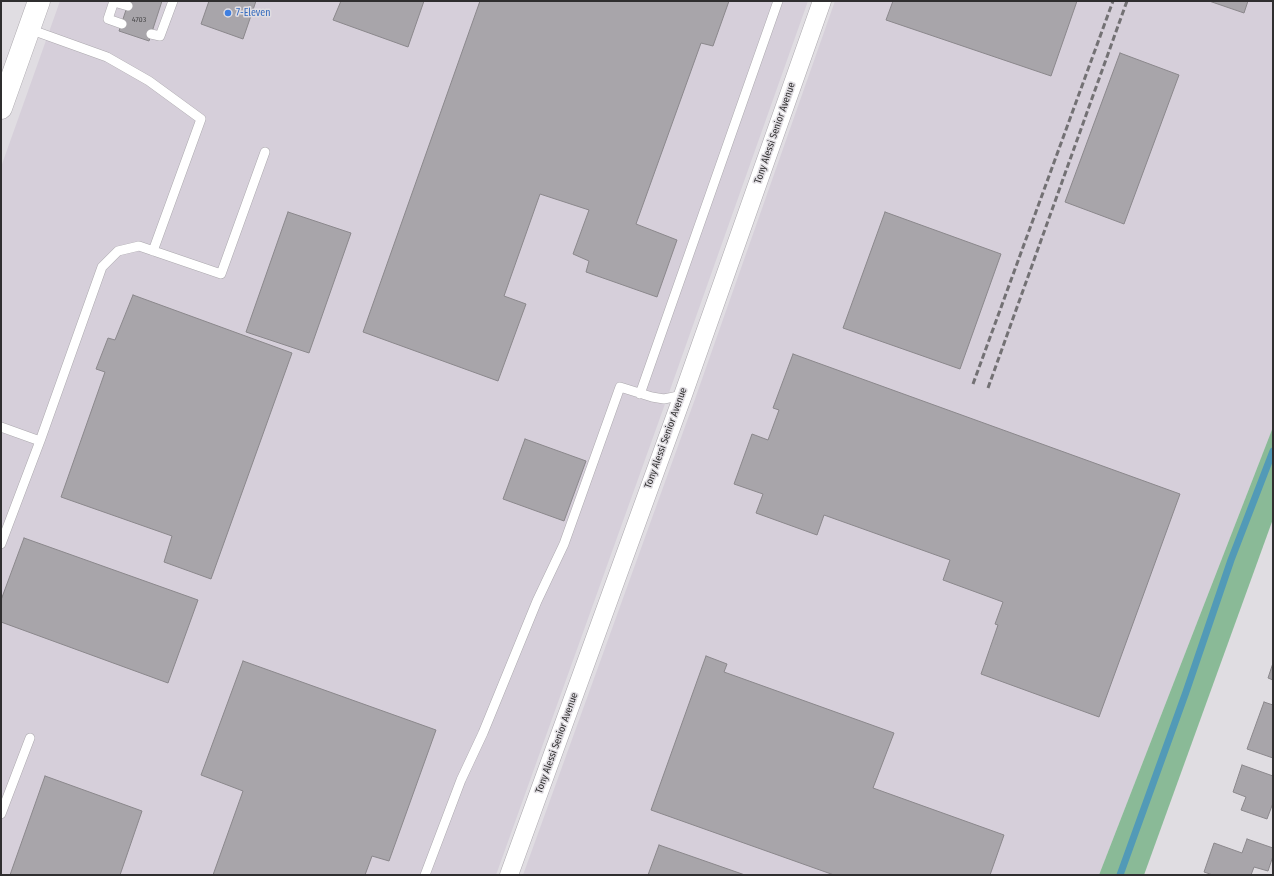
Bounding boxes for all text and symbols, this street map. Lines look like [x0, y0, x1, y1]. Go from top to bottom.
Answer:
place label: 7-Eleven [236, 7, 270, 19]
marker: 7-Eleven [223, 8, 233, 18]
house number: 4703 [132, 15, 146, 25]
street label: Tony Alessi Senior Avenue [752, 81, 798, 185]
street label: Tony Alessi Senior Avenue [642, 386, 690, 490]
street label: Tony Alessi Senior Avenue [533, 691, 581, 795]

